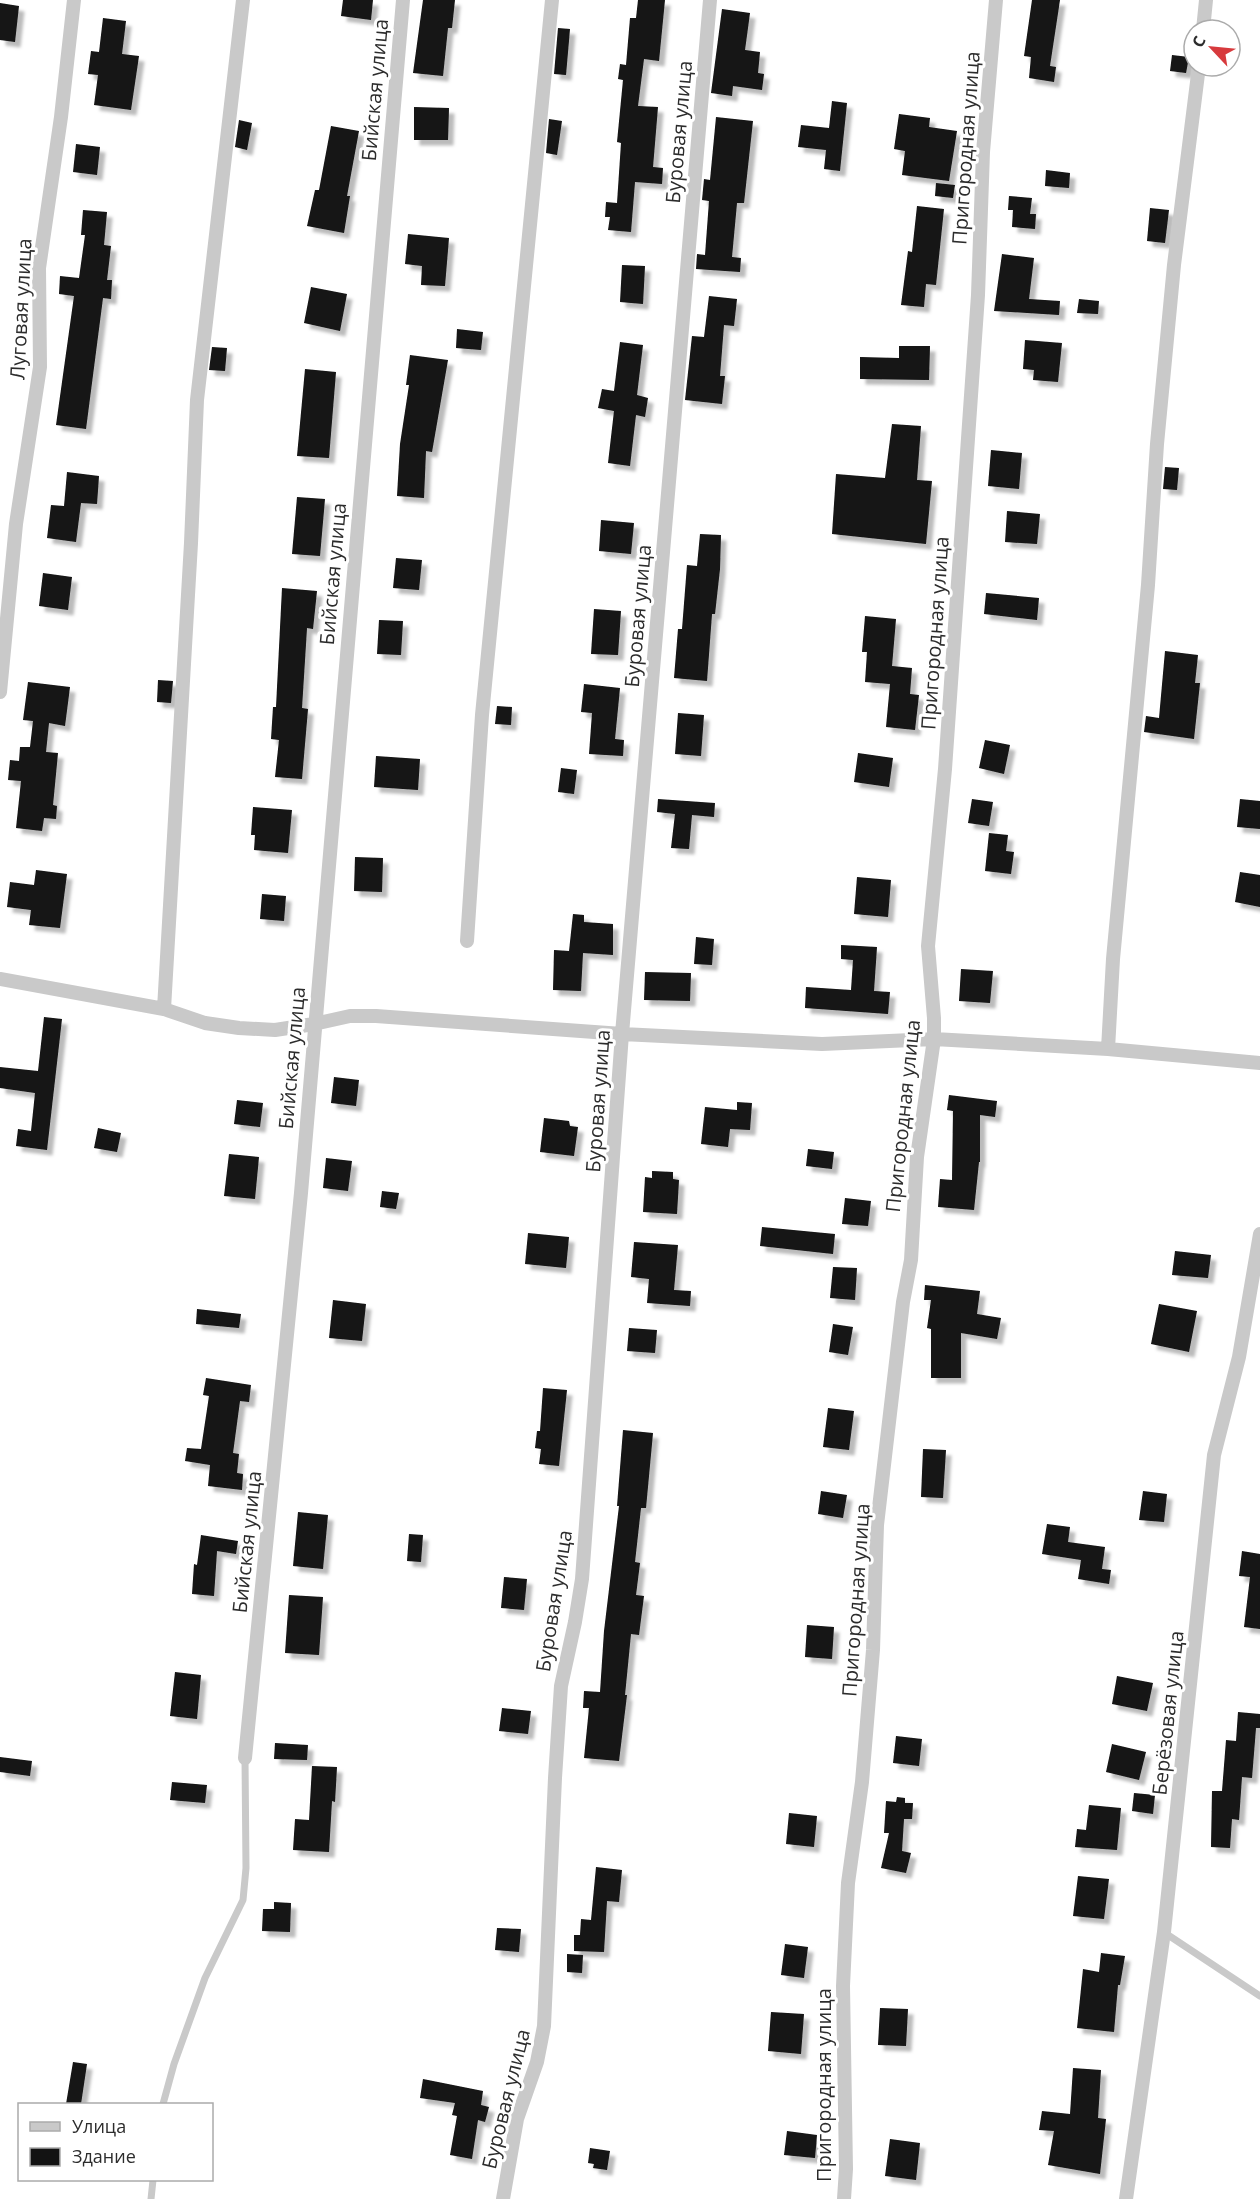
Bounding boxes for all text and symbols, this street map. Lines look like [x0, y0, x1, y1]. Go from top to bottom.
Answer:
street label: Бийская улица [355, 18, 394, 162]
north arrow [1182, 18, 1242, 78]
text: С [1186, 32, 1211, 51]
street label: Пригородная улица [945, 50, 986, 246]
street label: Буровая улица [659, 59, 698, 204]
street label: Луговая улица [3, 238, 38, 380]
street label: Бийская улица [313, 502, 352, 646]
street label: Пригородная улица [914, 535, 955, 731]
street label: Буровая улица [618, 543, 657, 688]
street label: Бийская улица [272, 986, 311, 1130]
street label: Пригородная улица [879, 1018, 926, 1214]
street label: Буровая улица [579, 1029, 616, 1173]
street label: Бийская улица [226, 1470, 267, 1614]
street label: Пригородная улица [835, 1502, 876, 1698]
street label: Буровая улица [529, 1528, 578, 1674]
street label: Берёзовая улица [1145, 1629, 1190, 1797]
street label: Пригородная улица [810, 1988, 837, 2182]
street label: Буровая улица [475, 2026, 536, 2172]
legend [18, 2103, 213, 2181]
text: Улица [72, 2114, 126, 2138]
text: Здание [72, 2144, 136, 2168]

